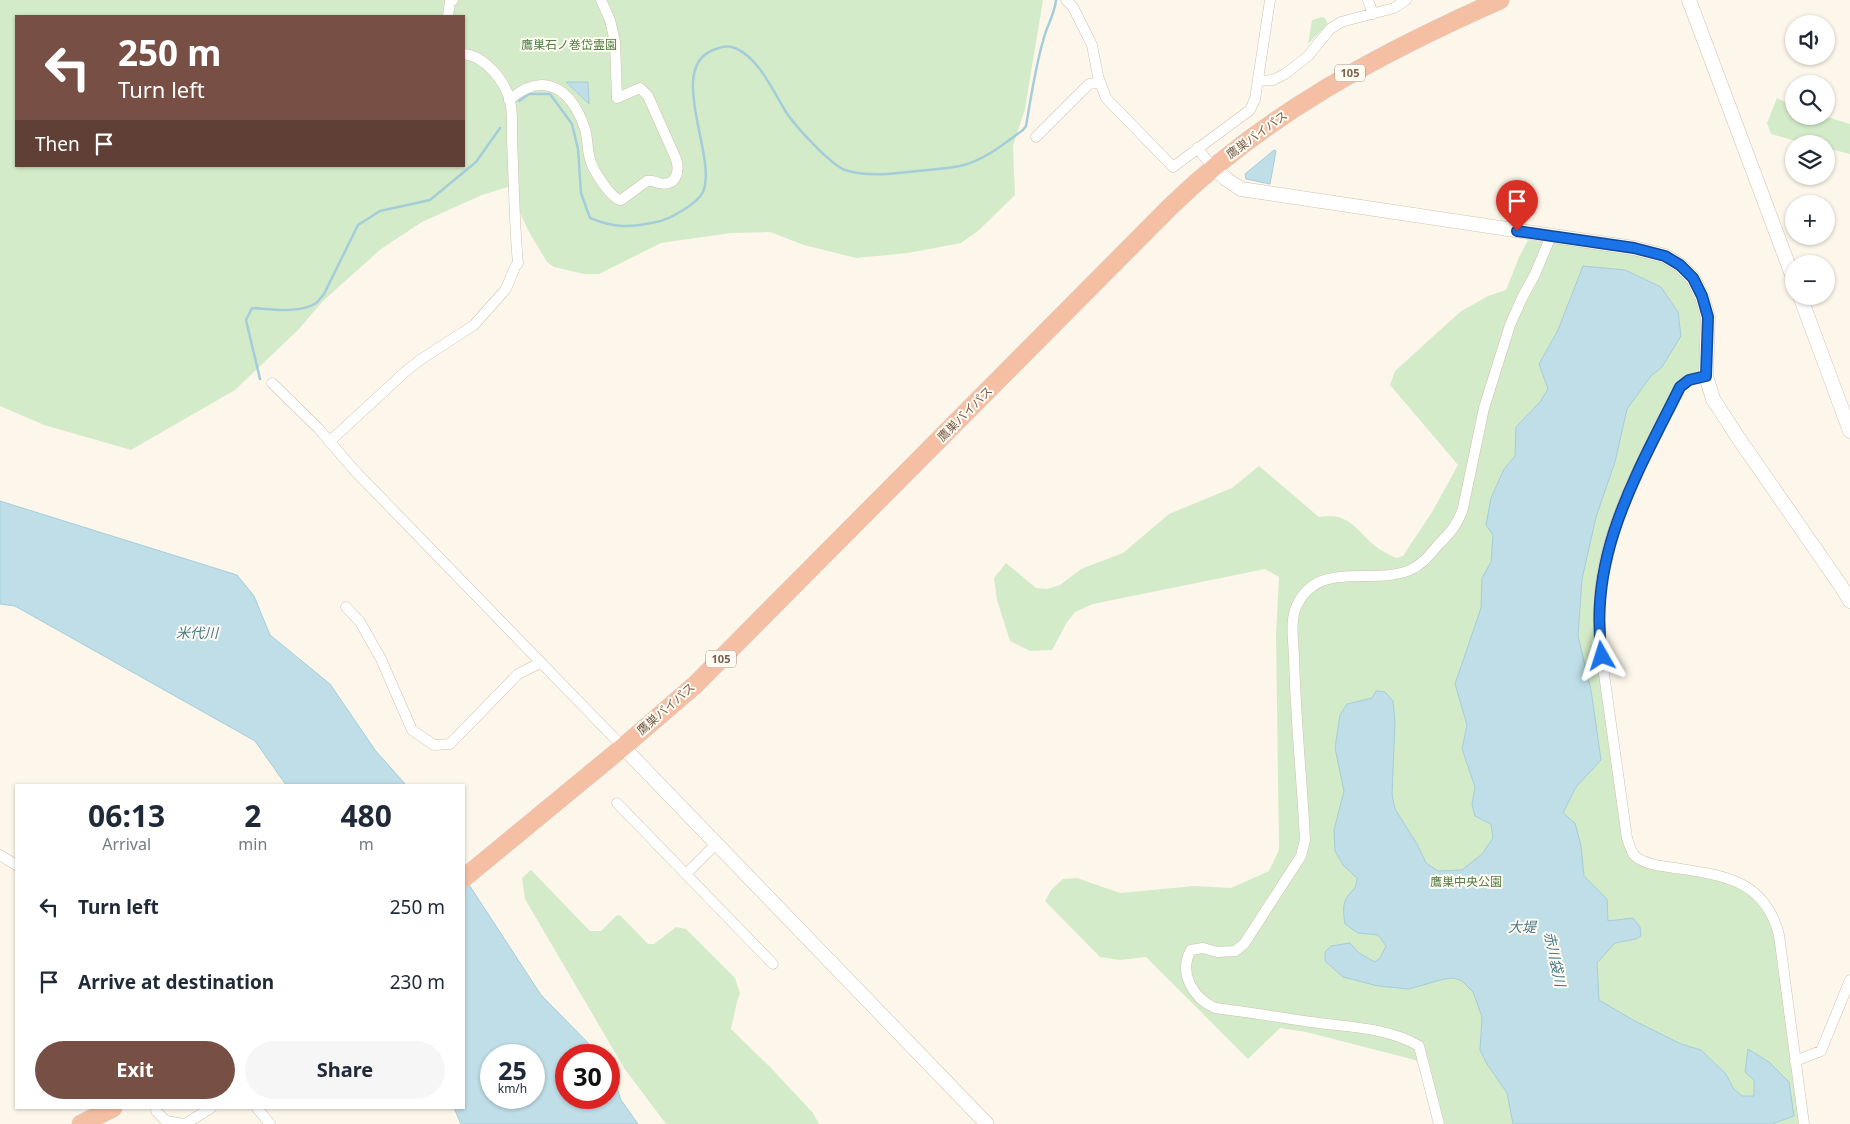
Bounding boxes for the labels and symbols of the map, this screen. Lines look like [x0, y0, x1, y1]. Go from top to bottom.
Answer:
park label: 鷹巣石ノ巻岱霊園 [521, 36, 617, 53]
road number: 105 [1335, 64, 1365, 82]
street label: 鷹巣バイパス [1223, 107, 1291, 163]
pin [1496, 180, 1538, 231]
street label: 鷹巣バイパス [933, 382, 996, 445]
water label: 米代川 [176, 623, 220, 642]
position arrow [1575, 629, 1627, 681]
road number: 105 [706, 651, 736, 668]
street label: 鷹巣バイパス [633, 679, 698, 739]
park label: 鷹巣中央公園 [1430, 873, 1502, 890]
water label: 大堤 [1508, 917, 1538, 936]
water label: 赤川袋川 [1540, 930, 1571, 990]
speed limit sign: 30 [555, 1044, 620, 1109]

